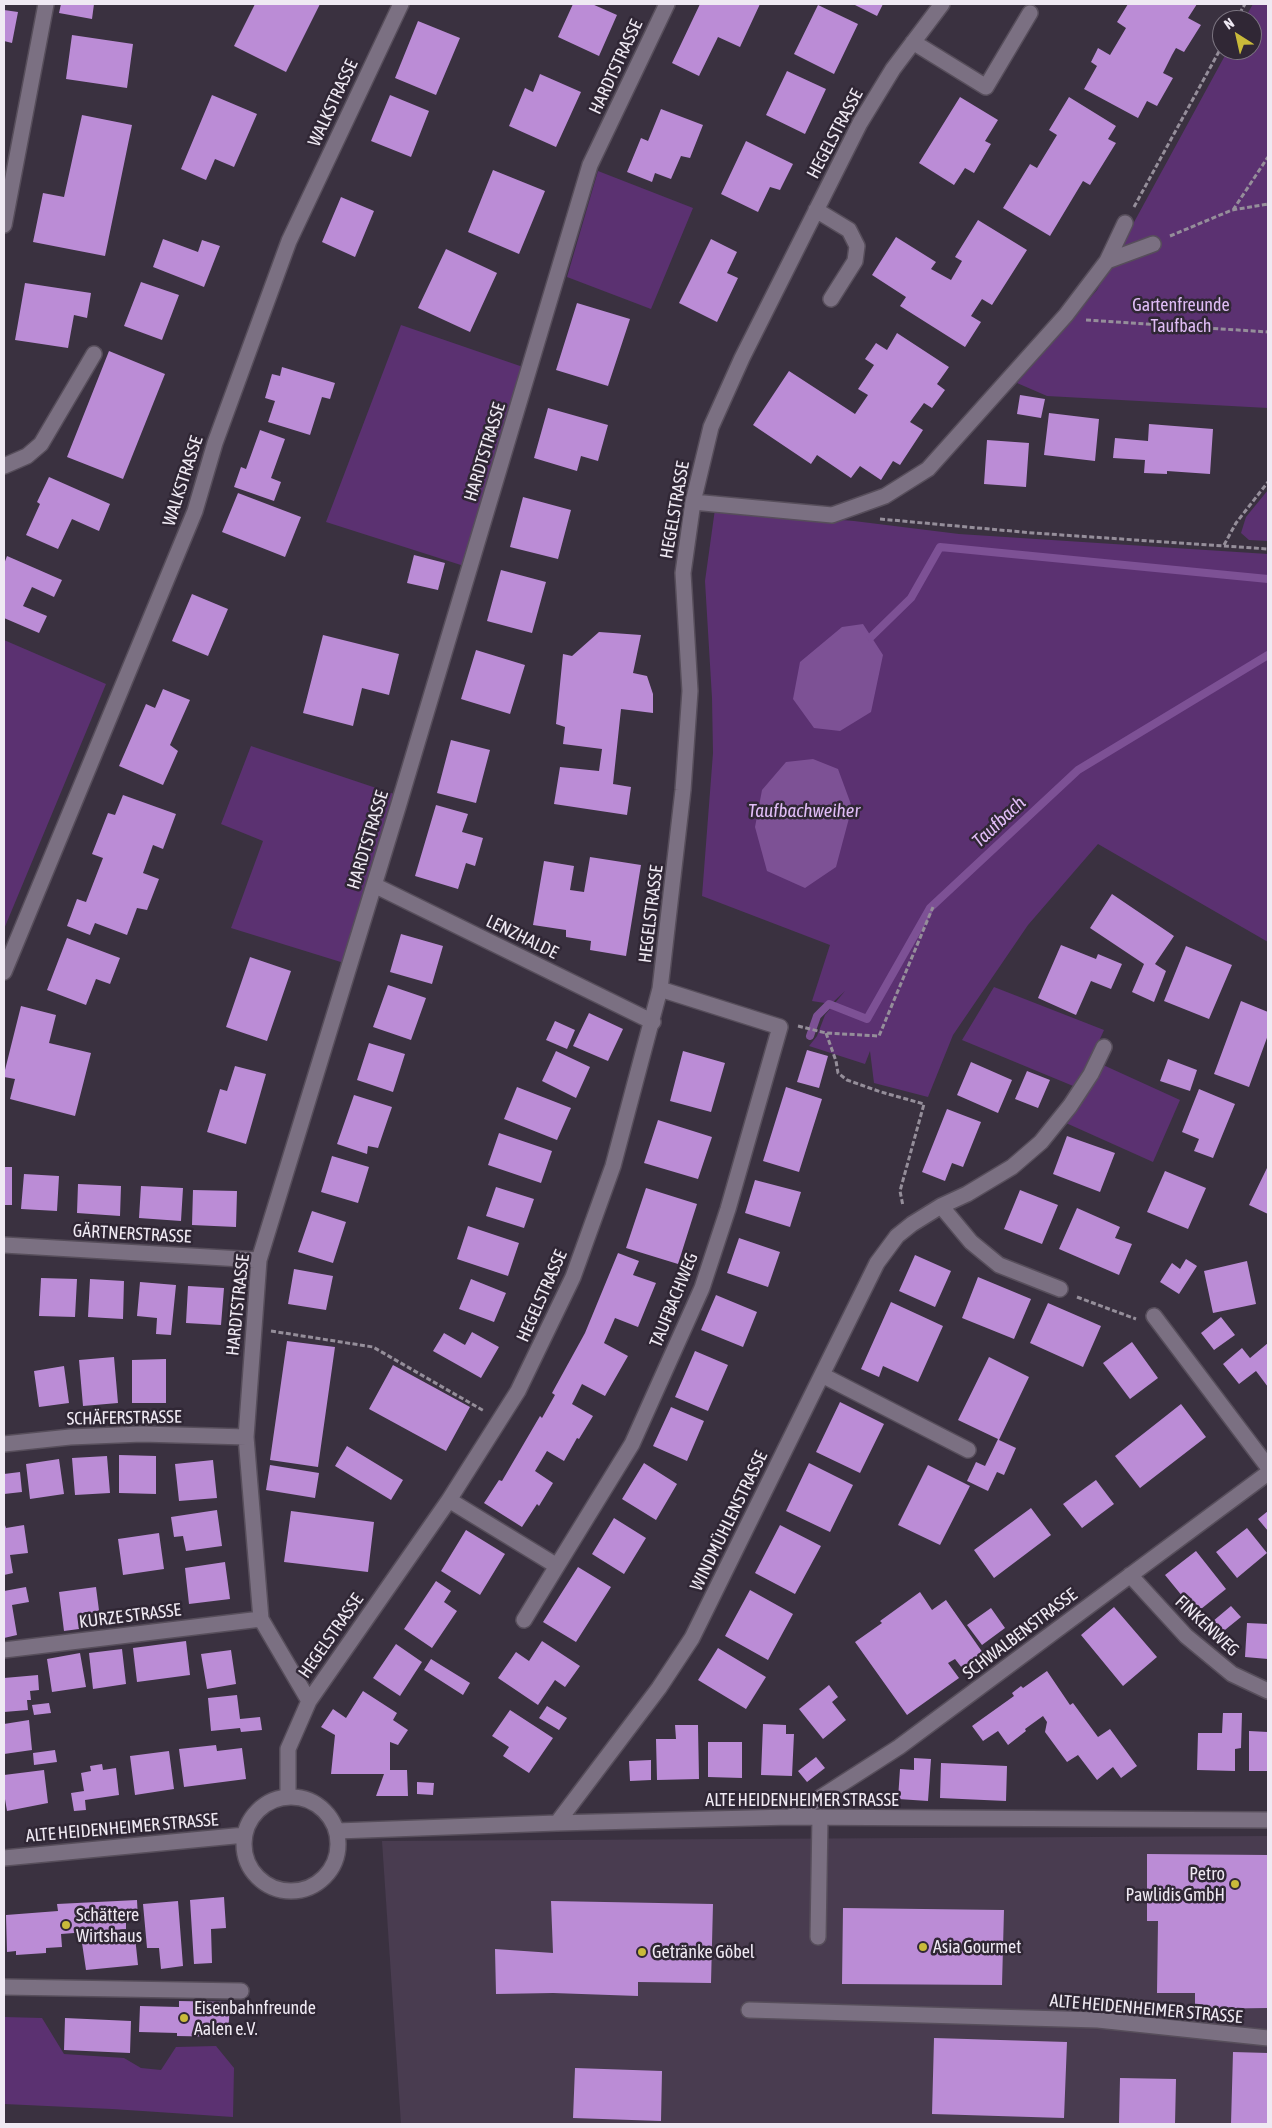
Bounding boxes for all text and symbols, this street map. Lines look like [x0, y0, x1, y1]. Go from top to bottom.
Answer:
north arrow [1212, 10, 1262, 60]
text: N [1221, 15, 1237, 32]
street label: HARDTSTRASSE [585, 16, 647, 118]
street label: WALKSTRASSE [303, 56, 363, 150]
street label: HEGELSTRASSE [802, 86, 868, 182]
park label: Gartenfreunde Taufbach [1132, 294, 1230, 336]
street label: HARDTSTRASSE [460, 400, 510, 504]
street label: WALKSTRASSE [158, 433, 208, 529]
street label: HEGELSTRASSE [656, 460, 694, 560]
street label: HARDTSTRASSE [343, 788, 393, 892]
water label: Taufbach [968, 792, 1030, 852]
water label: Taufbachweiher [748, 800, 860, 822]
street label: HEGELSTRASSE [634, 864, 668, 964]
street label: LENZHALDE [483, 910, 561, 964]
street label: GÄRTNERSTRASSE [72, 1220, 192, 1248]
street label: HEGELSTRASSE [512, 1247, 572, 1345]
street label: TAUFBACHWEG [645, 1250, 703, 1350]
street label: HARDTSTRASSE [222, 1253, 254, 1357]
street label: SCHÄFERSTRASSE [66, 1406, 182, 1430]
street label: WINDMÜHLENSTRASSE [686, 1448, 772, 1594]
street label: SCHWALBENSTRASSE [959, 1584, 1081, 1684]
street label: HEGELSTRASSE [294, 1590, 368, 1682]
street label: FINKENWEG [1170, 1591, 1244, 1661]
street label: KURZE STRASSE [78, 1599, 182, 1633]
street label: ALTE HEIDENHEIMER STRASSE [705, 1789, 899, 1811]
street label: ALTE HEIDENHEIMER STRASSE [25, 1809, 219, 1847]
place label: Petro Pawlidis GmbH [1126, 1863, 1225, 1906]
marker: Petro Pawlidis GmbH [1229, 1878, 1241, 1890]
place label: Schättere Wirtshaus [76, 1904, 142, 1946]
marker: Schättere Wirtshaus [60, 1919, 72, 1931]
place label: Asia Gourmet [933, 1936, 1021, 1958]
place label: Getränke Göbel [652, 1941, 755, 1963]
marker: Asia Gourmet [917, 1941, 929, 1953]
marker: Getränke Göbel [636, 1946, 648, 1958]
street label: ALTE HEIDENHEIMER STRASSE [1049, 1990, 1243, 2028]
place label: Eisenbahnfreunde Aalen e.V. [194, 1997, 316, 2040]
marker: Eisenbahnfreunde Aalen e.V. [178, 2012, 190, 2024]

